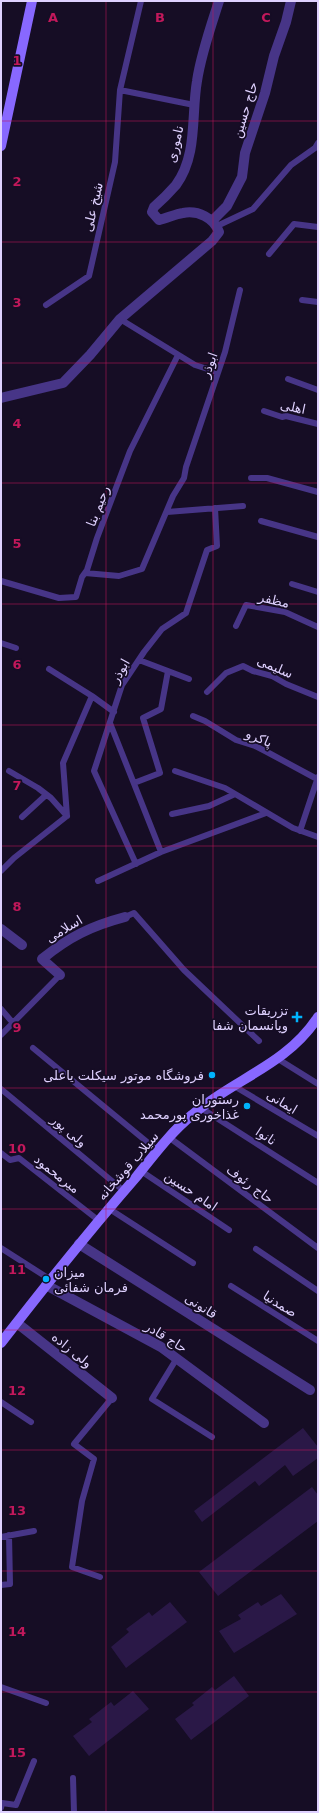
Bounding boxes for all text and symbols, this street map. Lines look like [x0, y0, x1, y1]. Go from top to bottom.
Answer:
text: A [48, 10, 58, 25]
text: B [155, 10, 165, 25]
text: C [261, 10, 271, 25]
text: 1 [12, 53, 22, 68]
street label: حاج حسین [229, 80, 262, 140]
street label: ناموری [163, 124, 188, 164]
text: 2 [12, 174, 22, 189]
street label: شیخ علی [80, 181, 107, 233]
text: 3 [12, 295, 22, 310]
street label: ابوذر [197, 350, 221, 381]
street label: اهلی [279, 397, 307, 417]
text: 4 [12, 416, 22, 431]
street label: رحیم بنا [83, 483, 114, 529]
text: 5 [12, 536, 22, 551]
street label: مظفر [256, 589, 291, 612]
street label: سلیمی [255, 653, 295, 681]
street label: ابوذر [107, 656, 134, 687]
text: 6 [12, 657, 22, 672]
street label: پاکرو [242, 725, 275, 751]
text: 7 [12, 778, 22, 793]
text: 8 [12, 899, 22, 914]
street label: اسلامی [43, 912, 85, 946]
place label: تزریقات وپانسمان شفا [212, 1003, 288, 1034]
marker: تزریقات وپانسمان شفا [291, 1011, 303, 1023]
text: 9 [12, 1020, 22, 1035]
place label: فروشگاه موتور سیکلت یاعلی [43, 1068, 204, 1084]
marker: فروشگاه موتور سیکلت یاعلی [207, 1070, 217, 1080]
street label: ایمانی [264, 1087, 300, 1117]
place label: رستوران غذاخوری پورمحمد [140, 1092, 239, 1123]
marker: رستوران غذاخوری پورمحمد [242, 1101, 252, 1111]
street label: ولی پور [47, 1111, 90, 1151]
street label: نانوا [252, 1124, 279, 1149]
street label: سیلاب قوشخانه [94, 1129, 163, 1204]
text: 10 [8, 1141, 26, 1156]
street label: میرمحمود [31, 1152, 83, 1197]
street label: حاج رئوف [223, 1162, 276, 1207]
street label: امام حسین [161, 1168, 220, 1215]
text: 11 [8, 1262, 26, 1277]
place label: میزان فرمان شفائی [54, 1265, 128, 1296]
marker: میزان فرمان شفائی [41, 1274, 51, 1284]
street label: صمدنیا [260, 1288, 300, 1320]
street label: قانونی [182, 1290, 220, 1322]
street label: حاج قادر [141, 1318, 190, 1357]
street label: ولی زاده [48, 1329, 95, 1372]
text: 12 [8, 1383, 26, 1398]
text: 13 [8, 1503, 26, 1518]
text: 14 [8, 1624, 26, 1639]
text: 15 [8, 1745, 26, 1760]

